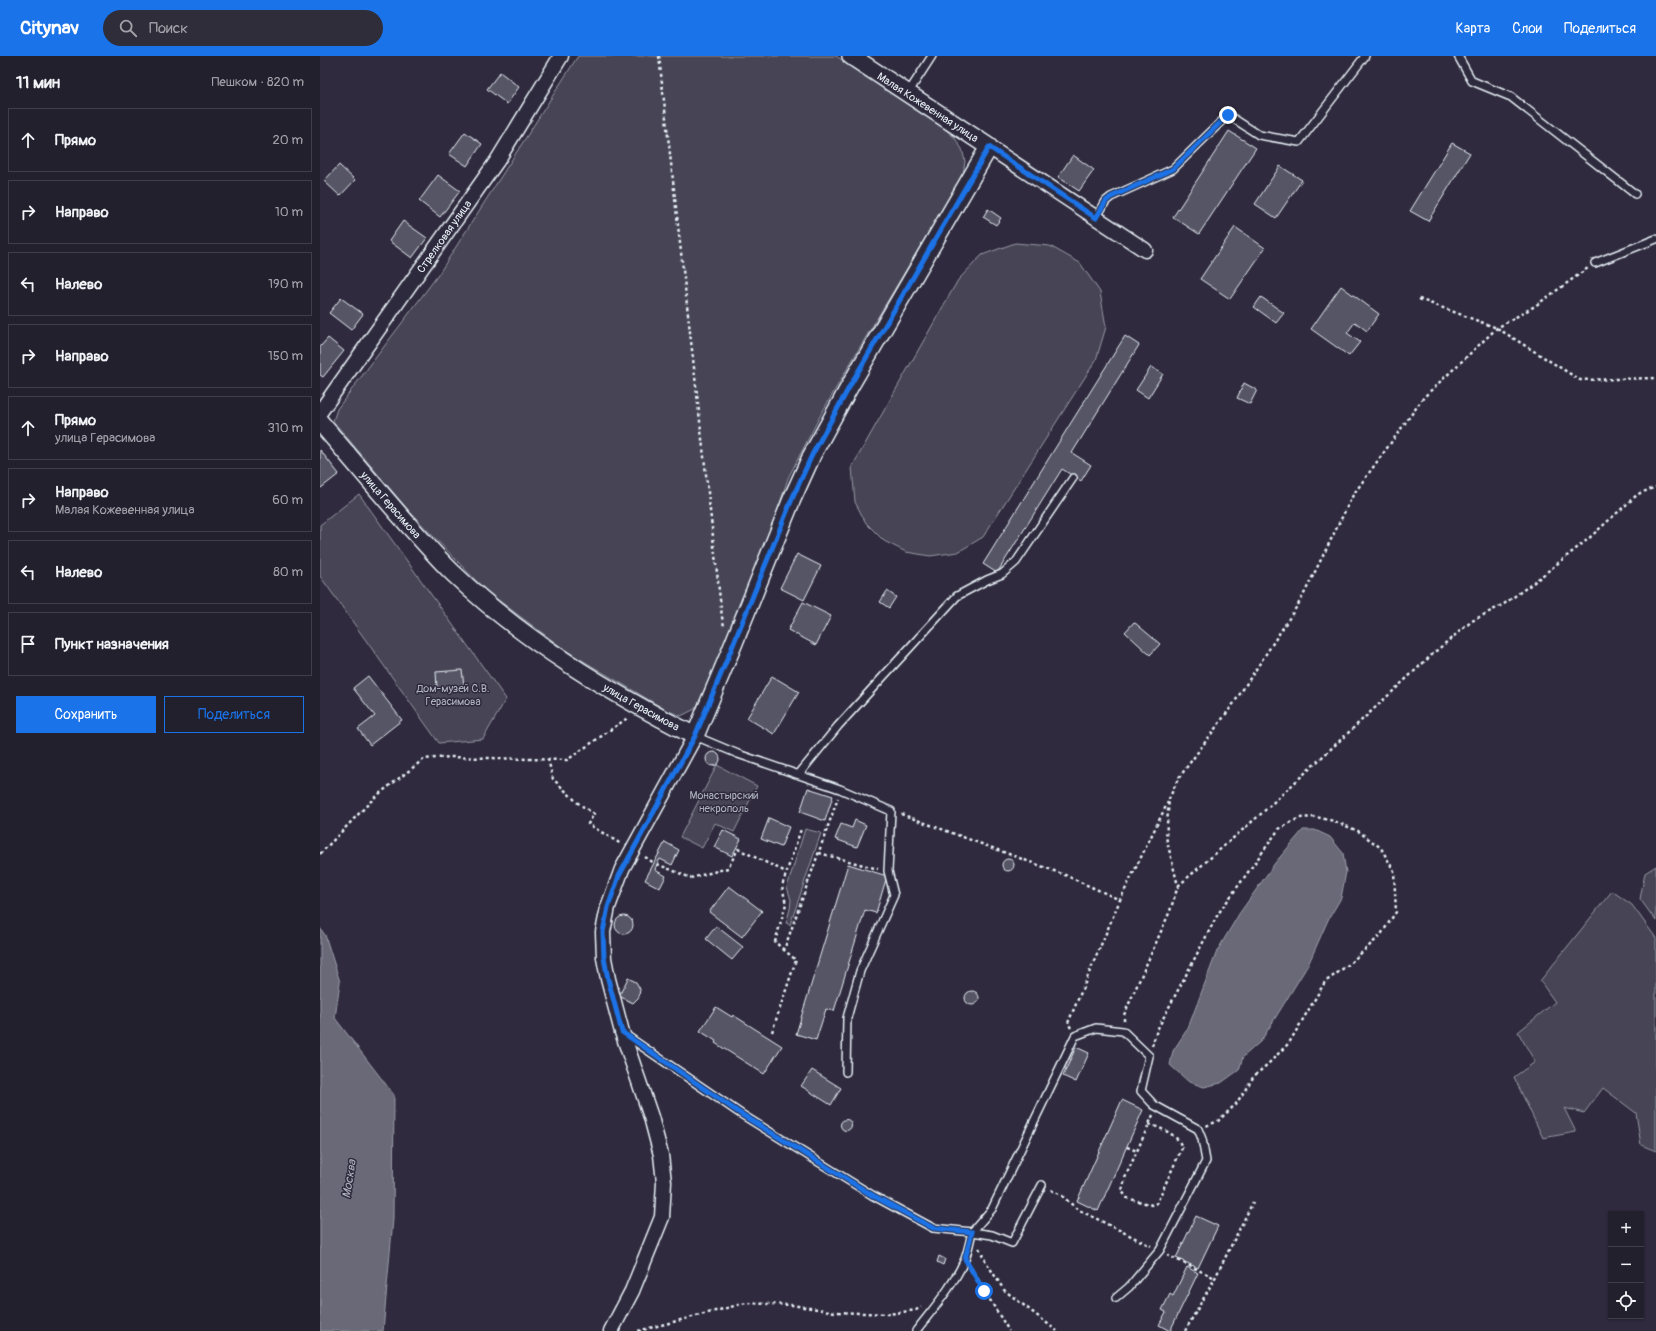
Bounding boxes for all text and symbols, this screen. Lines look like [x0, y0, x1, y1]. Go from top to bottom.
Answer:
search box [103, 10, 383, 46]
text: Citynav [20, 16, 79, 40]
icon: search [117, 17, 139, 39]
text: Поиск [149, 19, 188, 38]
text: Карта [1456, 20, 1490, 37]
text: Слои [1512, 20, 1542, 37]
text: Поделиться [1564, 20, 1636, 37]
street label: Малая Кожевенная улица [875, 70, 981, 145]
text: 11 мин [16, 72, 60, 93]
text: Пешком · 820 m [211, 74, 304, 90]
route end [1219, 106, 1237, 124]
icon: ahead [17, 129, 39, 151]
text: Прямо [55, 131, 96, 150]
text: 20 m [272, 132, 303, 148]
street label: Стрелковая улица [414, 198, 474, 275]
icon: right [17, 201, 39, 223]
text: Направо [55, 203, 109, 222]
text: 10 m [275, 204, 303, 220]
icon: left [17, 273, 39, 295]
text: Налево [55, 275, 102, 294]
text: 190 m [268, 276, 303, 292]
icon: right [17, 345, 39, 367]
text: Направо [55, 347, 109, 366]
text: 150 m [268, 348, 303, 364]
text: Прямо [55, 411, 96, 430]
icon: ahead [17, 417, 39, 439]
text: 310 m [267, 420, 303, 436]
text: улица Герасимова [55, 430, 155, 446]
street label: улица Герасимова [357, 468, 423, 541]
text: Направо [55, 483, 109, 502]
icon: right [17, 489, 39, 511]
text: 60 m [272, 492, 303, 508]
text: Малая Кожевенная улица [55, 502, 195, 518]
icon: left [17, 561, 39, 583]
text: Налево [55, 563, 102, 582]
text: 80 m [273, 564, 303, 580]
icon: arrive [17, 633, 39, 655]
text: Пункт назначения [55, 635, 169, 654]
street label: улица Герасимова [600, 680, 681, 734]
park label: Дом-музей С.В. Герасимова [416, 682, 489, 708]
button: Сохранить [16, 696, 156, 733]
button: Поделиться [164, 696, 304, 733]
park label: Монастырский некрополь [689, 789, 759, 815]
water label: Москва [339, 1157, 360, 1199]
map controls [1608, 1211, 1644, 1319]
button: + [1608, 1211, 1644, 1247]
button: − [1608, 1247, 1644, 1283]
route start [975, 1282, 993, 1300]
button: locate [1608, 1283, 1644, 1319]

